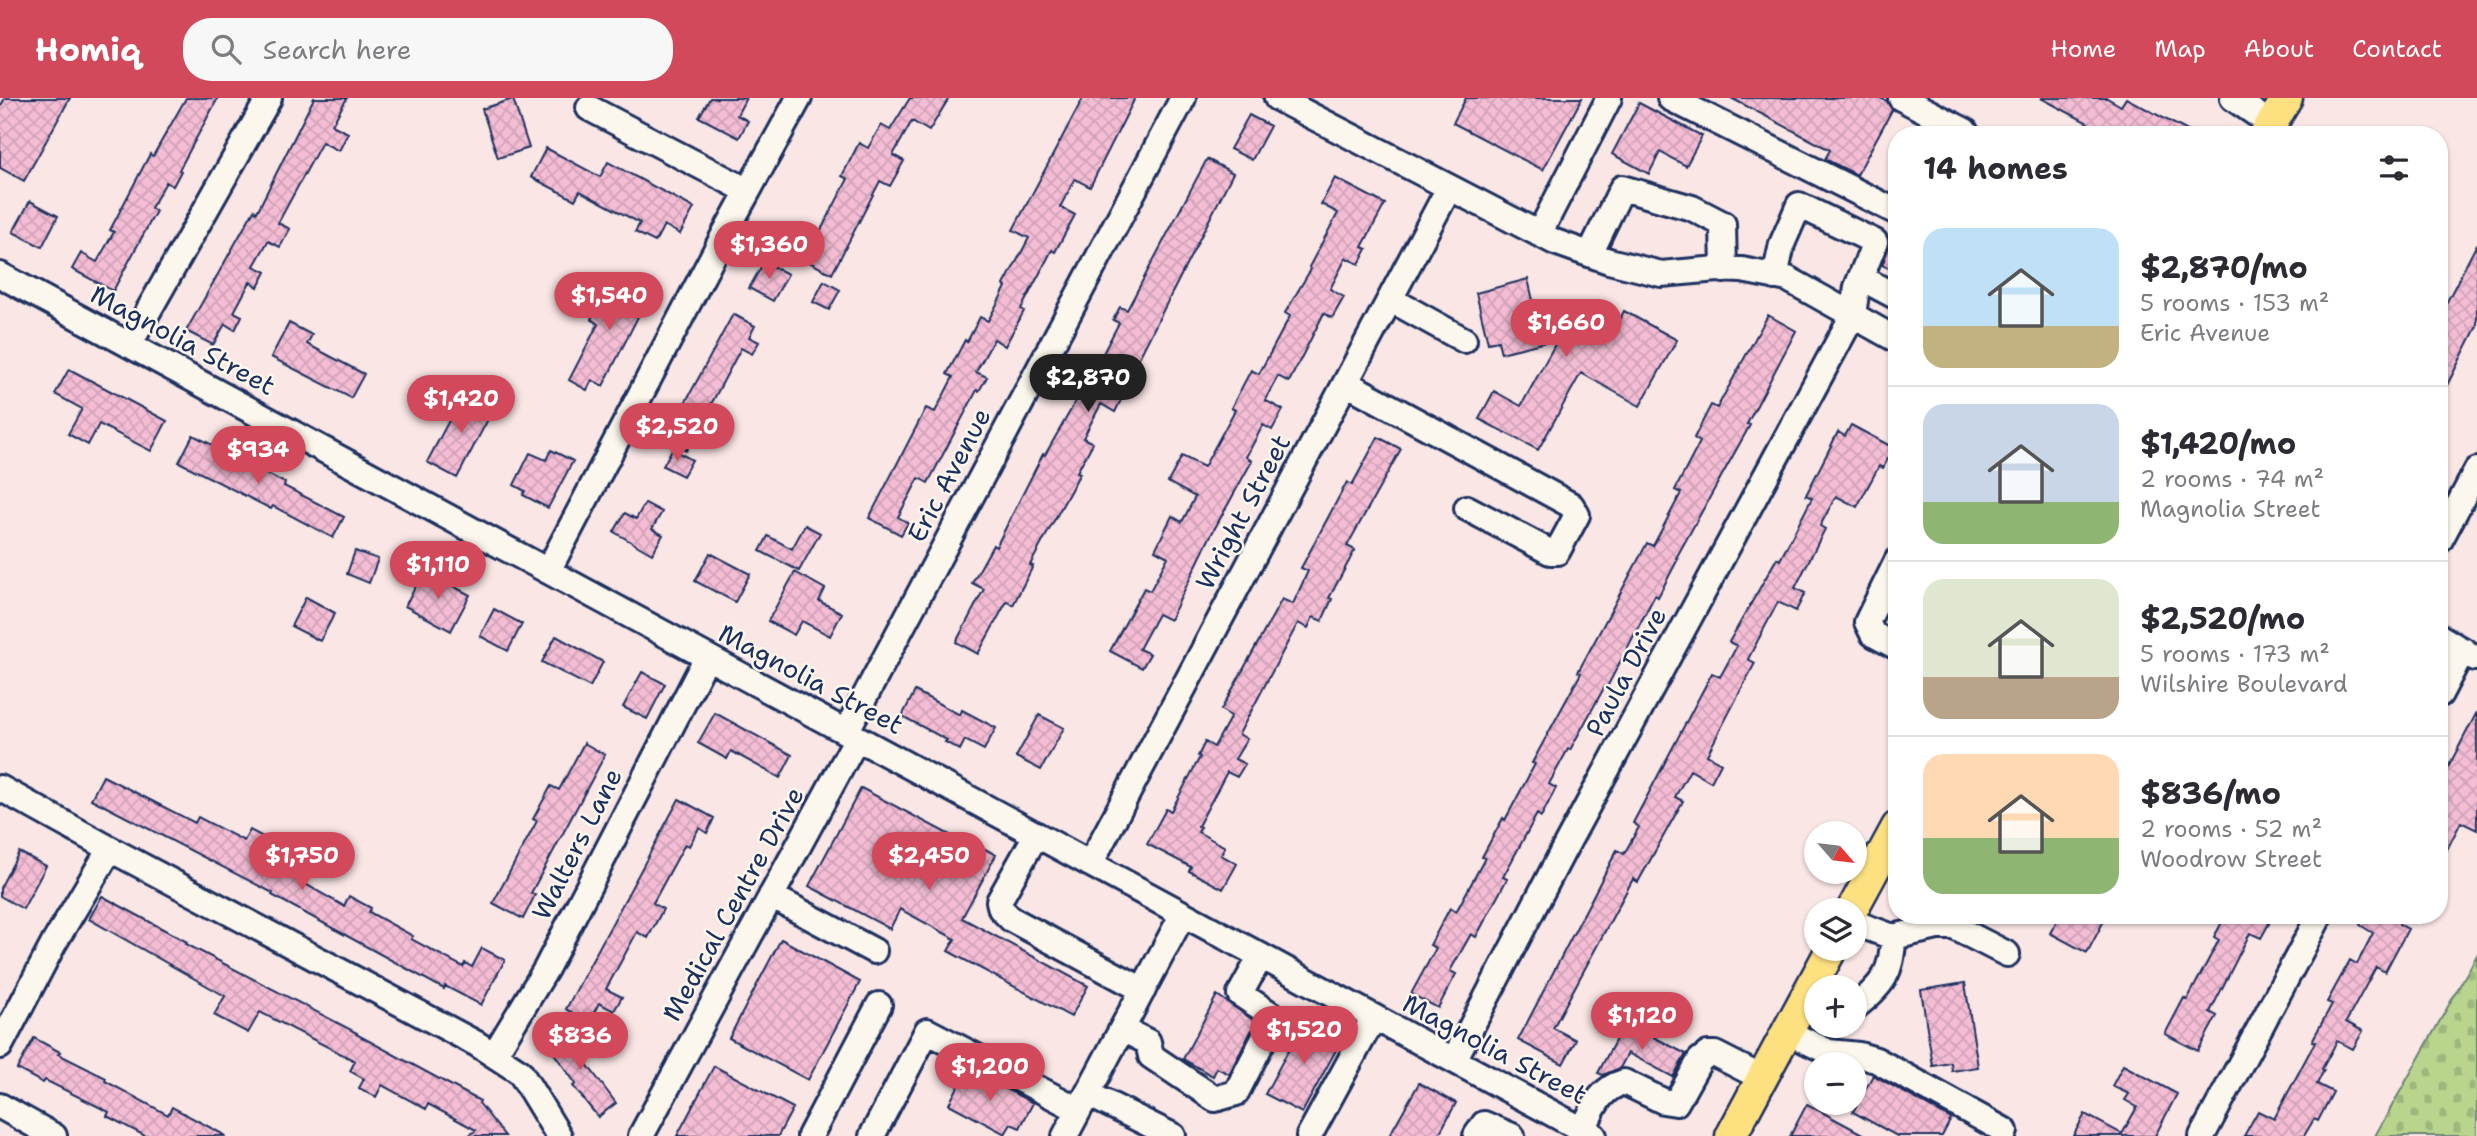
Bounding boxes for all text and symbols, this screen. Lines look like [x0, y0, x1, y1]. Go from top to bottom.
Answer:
search box [183, 18, 673, 81]
text: Homiq [35, 27, 141, 72]
icon: search [207, 30, 245, 68]
text: Search here [263, 32, 411, 67]
text: Home [2050, 33, 2116, 65]
text: Map [2154, 33, 2206, 65]
text: About [2244, 33, 2314, 65]
text: Contact [2352, 33, 2442, 65]
text: 14 homes [1923, 148, 2068, 189]
icon: filters [2375, 149, 2413, 187]
pin: $1,360 [712, 222, 826, 281]
text: $1,360 [730, 229, 808, 259]
text: $2,870/mo [2140, 247, 2308, 288]
icon: home [1979, 256, 2063, 340]
pin: $1,540 [552, 272, 666, 332]
street label: Magnolia Street [85, 276, 282, 403]
text: $1,540 [570, 280, 648, 310]
text: 5 rooms · 153 m² [2140, 288, 2329, 318]
pin: $1,660 [1509, 300, 1623, 359]
text: $1,660 [1527, 307, 1605, 337]
text: Eric Avenue [2140, 318, 2270, 348]
pin: $2,870 [1031, 354, 1145, 414]
text: $2,870 [1046, 362, 1130, 392]
pin: $1,420 [404, 376, 518, 435]
text: $1,420 [423, 383, 499, 413]
street label: Eric Avenue [899, 402, 999, 548]
pin: $2,520 [620, 404, 734, 463]
text: $2,520 [636, 411, 718, 441]
text: $1,420/mo [2140, 423, 2296, 464]
pin: $934 [217, 426, 299, 486]
street label: Wright Street [1187, 428, 1298, 596]
icon: home [1979, 432, 2063, 516]
text: $934 [227, 434, 289, 464]
text: 2 rooms · 74 m² [2140, 464, 2324, 494]
text: Magnolia Street [2140, 494, 2321, 524]
pin: $1,110 [381, 542, 495, 601]
text: $1,110 [406, 549, 470, 579]
text: $2,520/mo [2140, 598, 2305, 639]
street label: Paula Drive [1577, 601, 1674, 742]
icon: home [1979, 607, 2063, 691]
street label: Magnolia Street [713, 615, 910, 742]
text: 5 rooms · 173 m² [2140, 639, 2330, 669]
text: Wilshire Boulevard [2140, 669, 2347, 699]
street label: Walters Lane [523, 762, 630, 926]
text: $836/mo [2140, 773, 2281, 814]
street label: Medical Centre Drive [654, 780, 812, 1027]
icon: home [1979, 782, 2063, 866]
text: 2 rooms · 52 m² [2140, 814, 2322, 844]
north arrow [1804, 821, 1867, 884]
map controls [1804, 821, 1867, 1115]
pin: $1,750 [245, 832, 359, 892]
pin: $2,450 [872, 832, 986, 892]
text: $1,750 [265, 840, 339, 870]
text: $2,450 [888, 840, 970, 870]
text: Woodrow Street [2140, 844, 2322, 874]
button: layers [1804, 898, 1867, 961]
button: + [1804, 975, 1867, 1038]
street label: Magnolia Street [1397, 985, 1594, 1112]
pin: $1,120 [1585, 992, 1699, 1052]
text: $1,120 [1607, 1000, 1677, 1030]
pin: $1,520 [1247, 1006, 1361, 1066]
pin: $836 [539, 1012, 621, 1072]
text: $1,520 [1266, 1014, 1342, 1044]
text: $836 [548, 1020, 612, 1050]
pin: $1,200 [933, 1044, 1047, 1103]
text: $1,200 [951, 1051, 1029, 1081]
button: − [1804, 1052, 1867, 1115]

